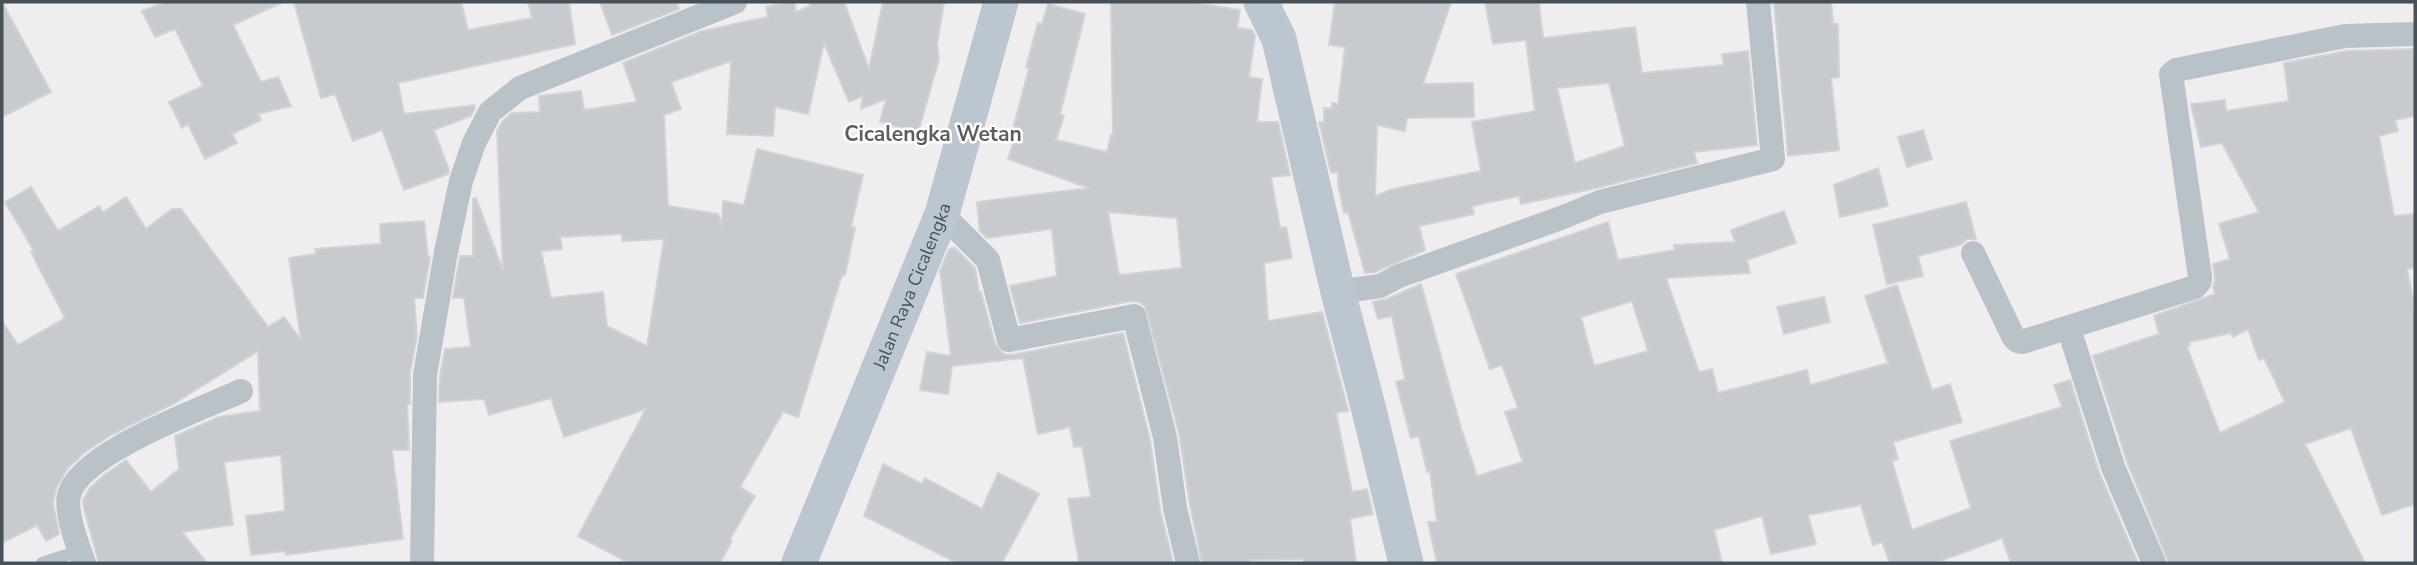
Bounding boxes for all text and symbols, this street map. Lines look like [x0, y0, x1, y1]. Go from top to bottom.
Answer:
district label: Cicalengka Wetan [844, 120, 1022, 148]
street label: Jalan Raya Cicalengka [867, 200, 956, 374]

